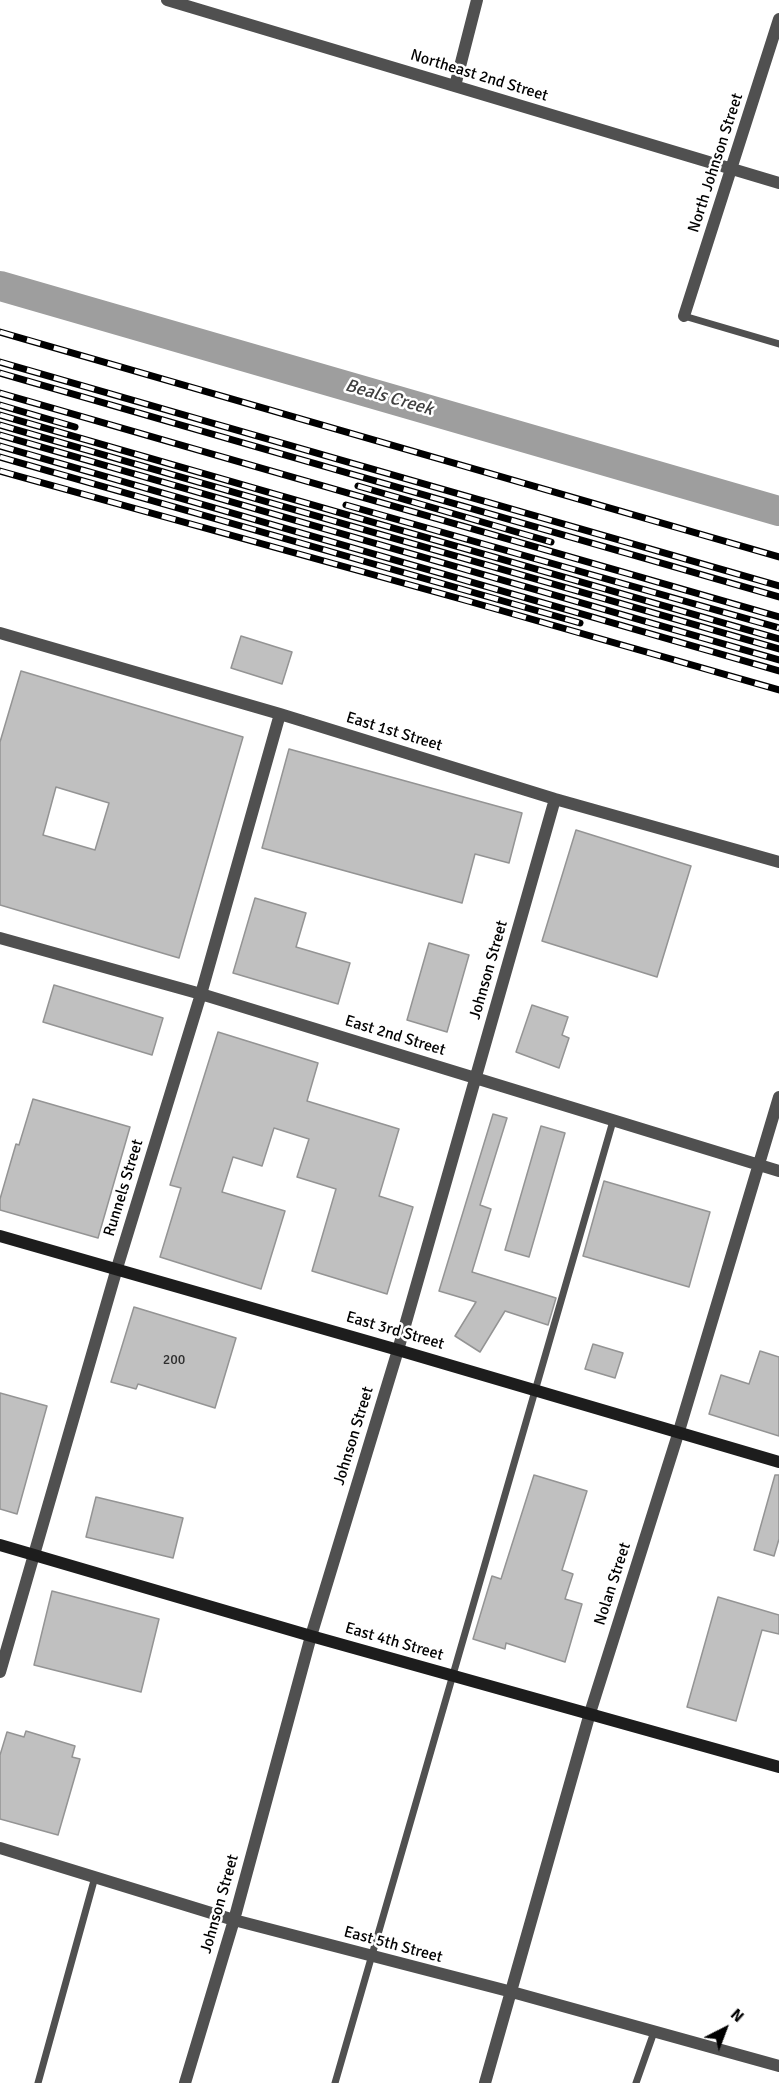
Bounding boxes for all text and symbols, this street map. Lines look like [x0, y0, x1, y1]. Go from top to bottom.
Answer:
street label: Northeast 2nd Street [408, 46, 550, 106]
street label: North Johnson Street [684, 91, 748, 235]
water label: Beals Creek [343, 375, 435, 421]
street label: East 1st Street [344, 708, 444, 756]
street label: Johnson Street [466, 918, 512, 1022]
street label: East 2nd Street [342, 1012, 448, 1060]
street label: Runnels Street [100, 1137, 148, 1239]
street label: East 3rd Street [344, 1308, 446, 1354]
house number: 200 [163, 1352, 185, 1368]
street label: Johnson Street [330, 1384, 378, 1488]
street label: Nolan Street [591, 1540, 635, 1628]
street label: East 4th Street [343, 1619, 445, 1665]
street label: Johnson Street [197, 1852, 243, 1956]
street label: East 5th Street [342, 1923, 444, 1967]
north arrow [695, 1999, 755, 2059]
text: N [726, 2004, 748, 2027]

